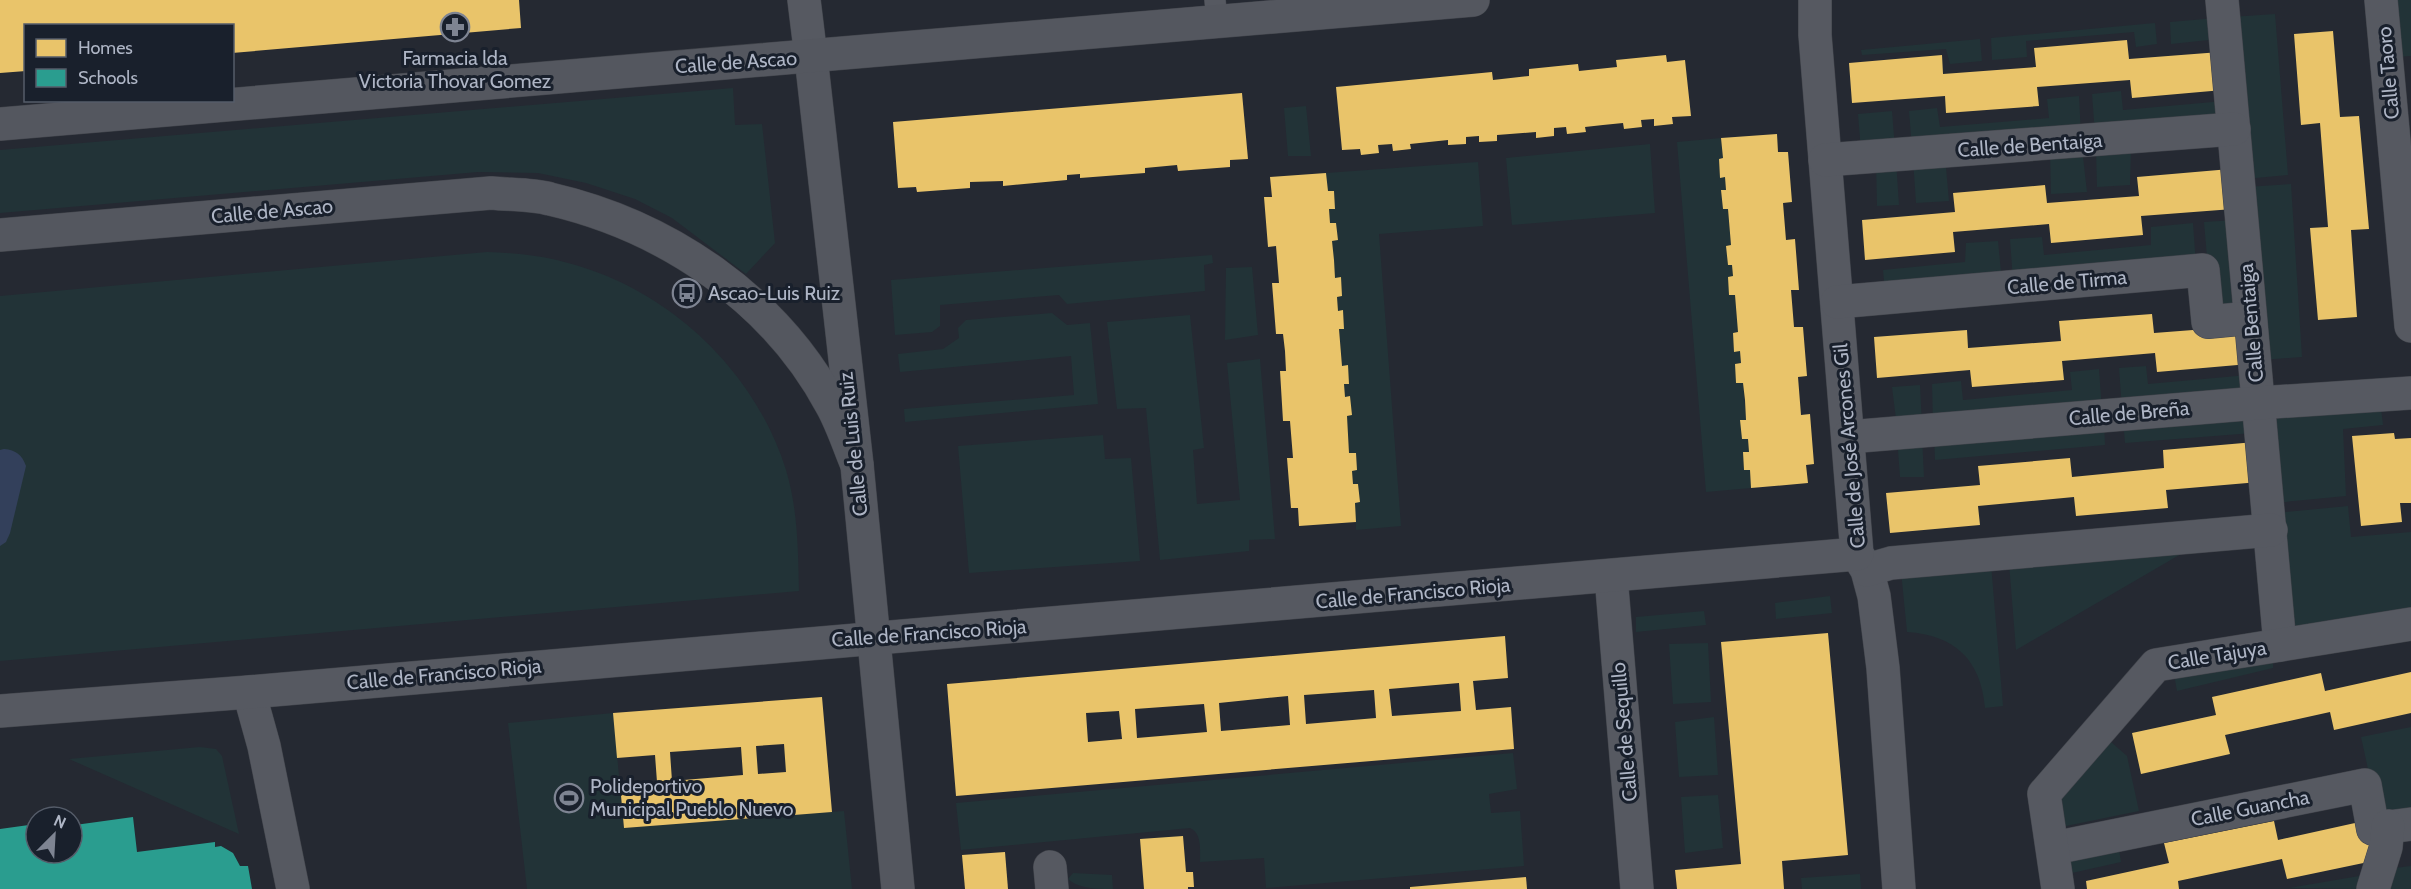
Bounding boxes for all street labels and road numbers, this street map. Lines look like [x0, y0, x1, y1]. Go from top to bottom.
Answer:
street label: Calle Taoro [2372, 26, 2404, 120]
street label: Calle de Ascao [674, 46, 798, 78]
street label: Calle de Bentaiga [1957, 128, 2104, 162]
street label: Calle de Ascao [210, 194, 334, 228]
street label: Calle Bentaiga [2234, 262, 2268, 383]
street label: Calle de Tirma [2006, 265, 2128, 299]
street label: Calle de José Arcones Gil [1828, 342, 1870, 549]
street label: Calle de Luis Ruiz [833, 371, 873, 517]
street label: Calle de Breña [2068, 396, 2191, 430]
street label: Calle de Francisco Rioja [1315, 572, 1512, 613]
street label: Calle de Francisco Rioja [831, 614, 1028, 652]
street label: Calle Tajuya [2166, 635, 2268, 675]
street label: Calle de Francisco Rioja [346, 653, 543, 694]
street label: Calle de Sequillo [1606, 661, 1642, 803]
street label: Calle Guancha [2189, 785, 2312, 831]

